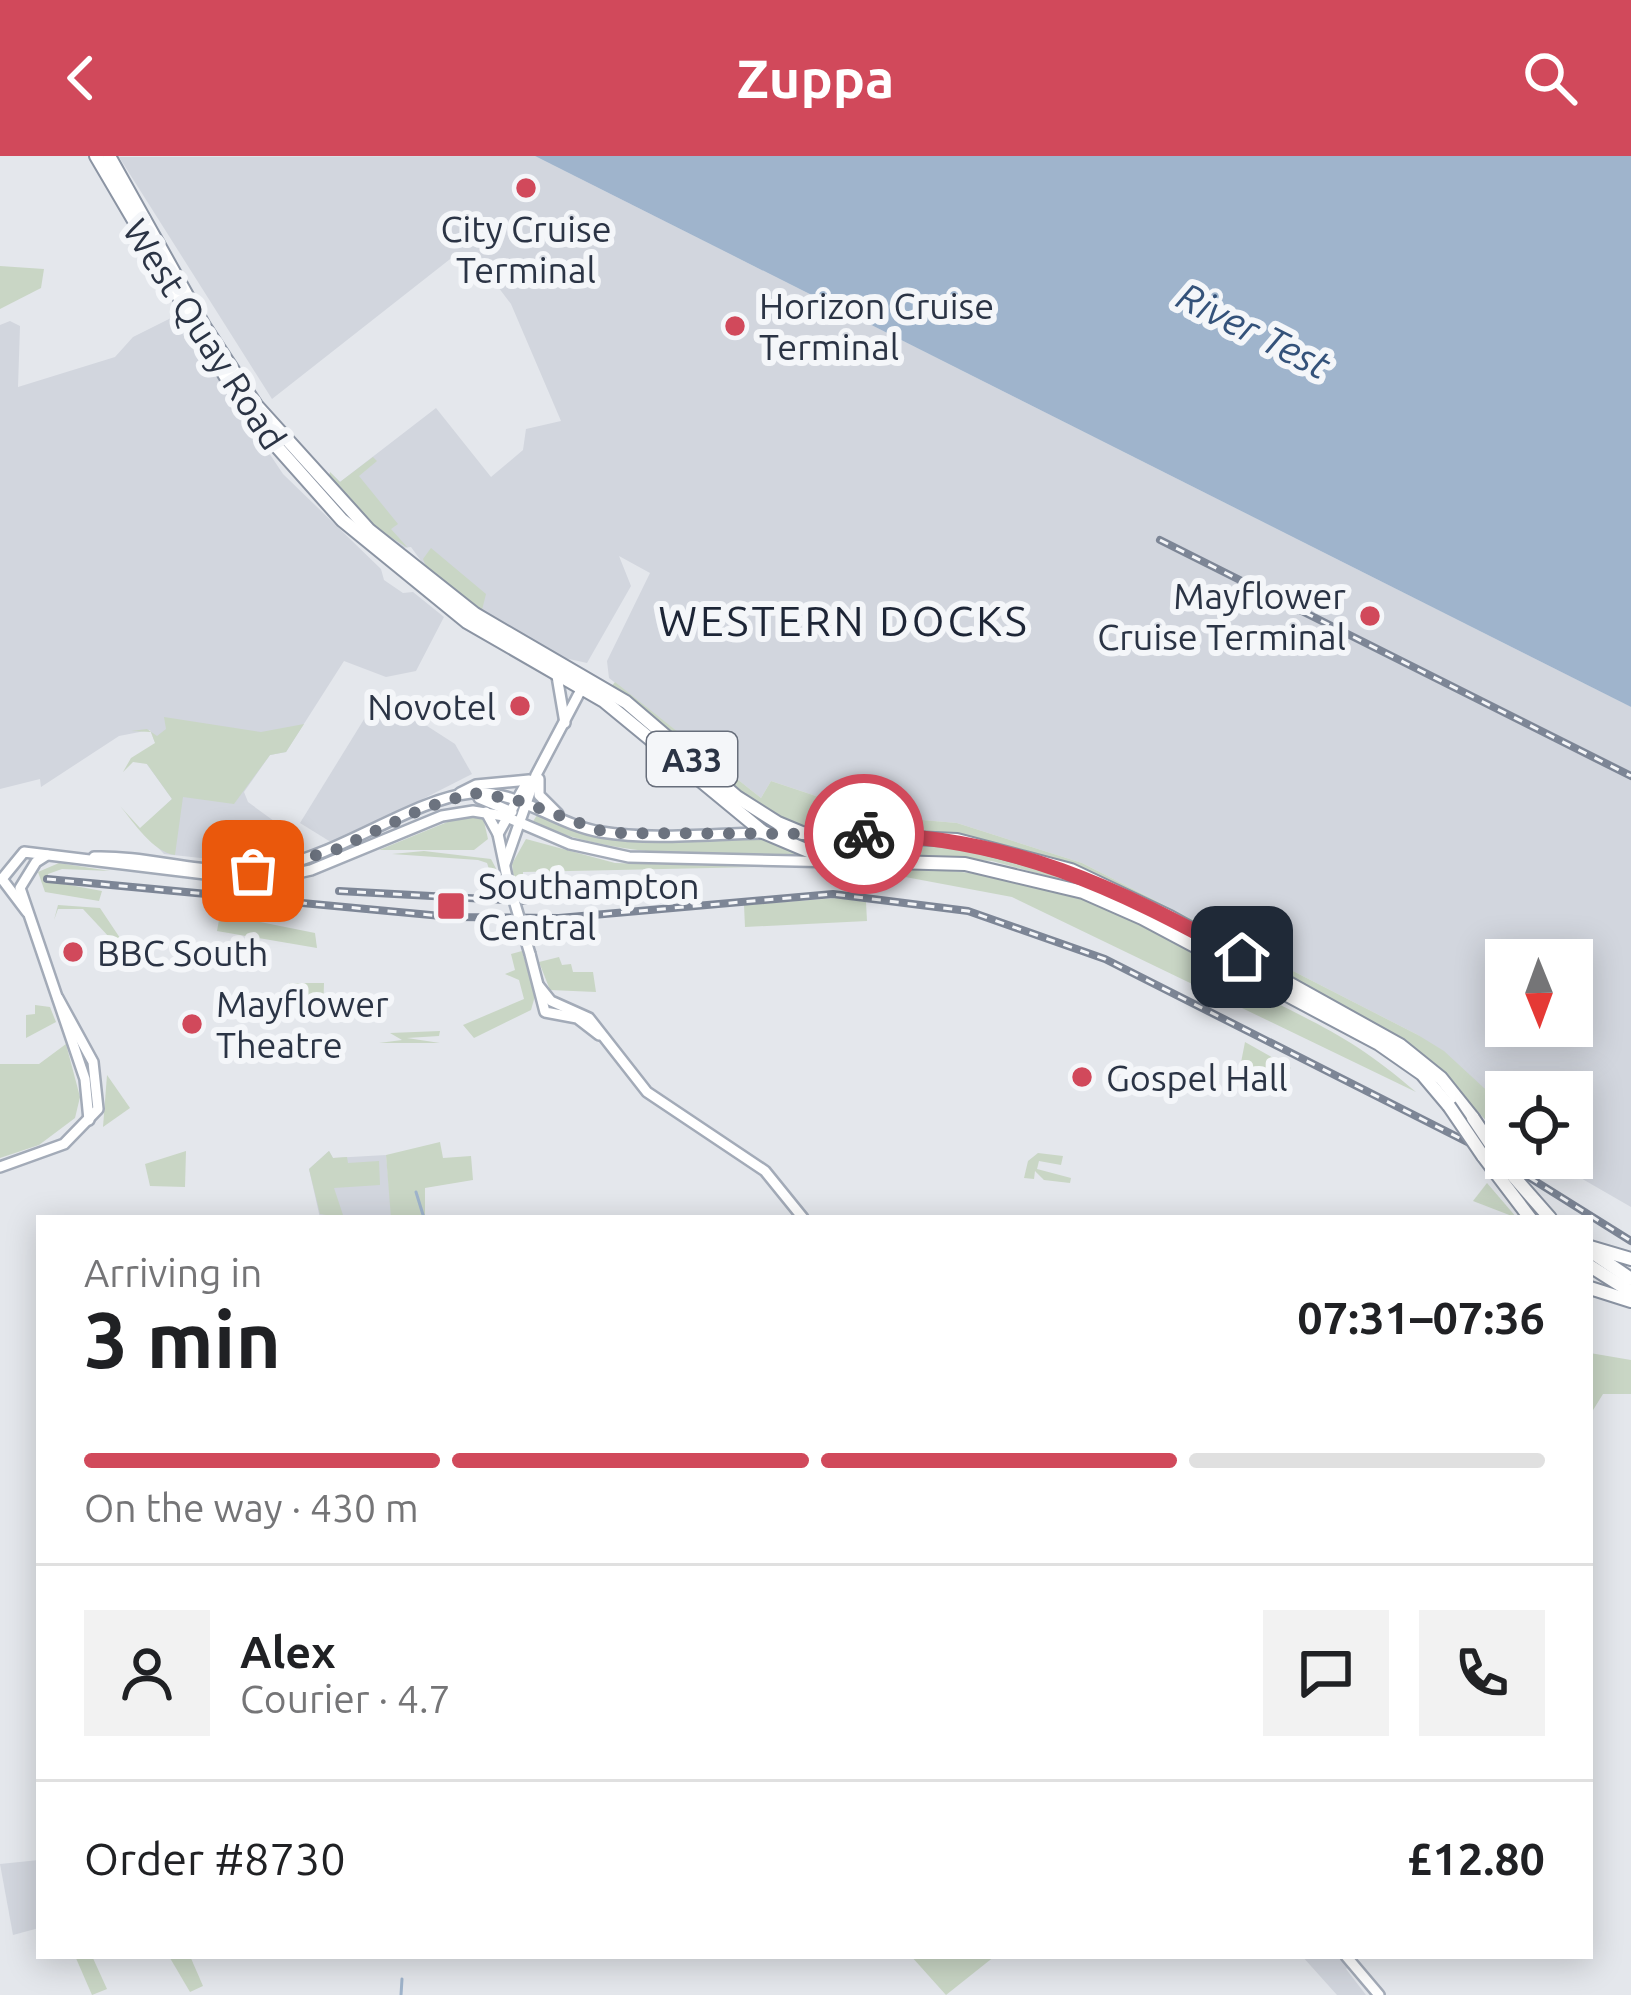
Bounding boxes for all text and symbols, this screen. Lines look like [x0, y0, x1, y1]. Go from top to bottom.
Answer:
icon: back [48, 45, 114, 111]
icon: search [1517, 45, 1583, 111]
text: Zuppa [737, 48, 894, 108]
marker: City Cruise Terminal [513, 175, 539, 201]
place label: City Cruise Terminal [440, 208, 612, 290]
street label: West Quay Road [115, 211, 295, 457]
water label: River Test [1171, 273, 1338, 387]
place label: Horizon Cruise Terminal [759, 285, 994, 367]
marker: Horizon Cruise Terminal [722, 313, 748, 339]
place label: Mayflower Cruise Terminal [1097, 575, 1346, 657]
district label: WESTERN DOCKS [658, 597, 1030, 644]
marker: Mayflower Cruise Terminal [1357, 603, 1383, 629]
place label: Novotel [367, 686, 496, 727]
marker: Novotel [507, 693, 533, 719]
road number: A33 [647, 732, 737, 786]
courier [804, 774, 924, 894]
icon: bike [831, 801, 897, 867]
pin [202, 820, 304, 922]
icon: bag [220, 838, 286, 904]
place label: Southampton Central [478, 865, 700, 947]
marker: Southampton Central [435, 890, 467, 922]
pin [1191, 906, 1293, 1008]
icon: home [1209, 924, 1275, 990]
place label: BBC South [97, 932, 268, 973]
marker: BBC South [60, 939, 86, 965]
north arrow [1485, 939, 1593, 1047]
map controls [1485, 939, 1593, 1179]
place label: Mayflower Theatre [216, 983, 389, 1065]
marker: Mayflower Theatre [179, 1011, 205, 1037]
place label: Gospel Hall [1106, 1057, 1288, 1098]
marker: Gospel Hall [1069, 1064, 1095, 1090]
button: locate [1485, 1071, 1593, 1179]
text: Arriving in [84, 1251, 262, 1294]
text: 07:31–07:36 [1297, 1292, 1545, 1343]
text: 3 min [84, 1295, 281, 1383]
text: On the way · 430 m [84, 1486, 419, 1529]
button: person [84, 1610, 210, 1736]
button: chat [1263, 1610, 1389, 1736]
button: phone [1419, 1610, 1545, 1736]
text: Alex [240, 1626, 336, 1677]
text: Courier · 4.7 [240, 1677, 451, 1720]
text: Order #8730 [84, 1833, 346, 1884]
text: £12.80 [1407, 1833, 1545, 1884]

